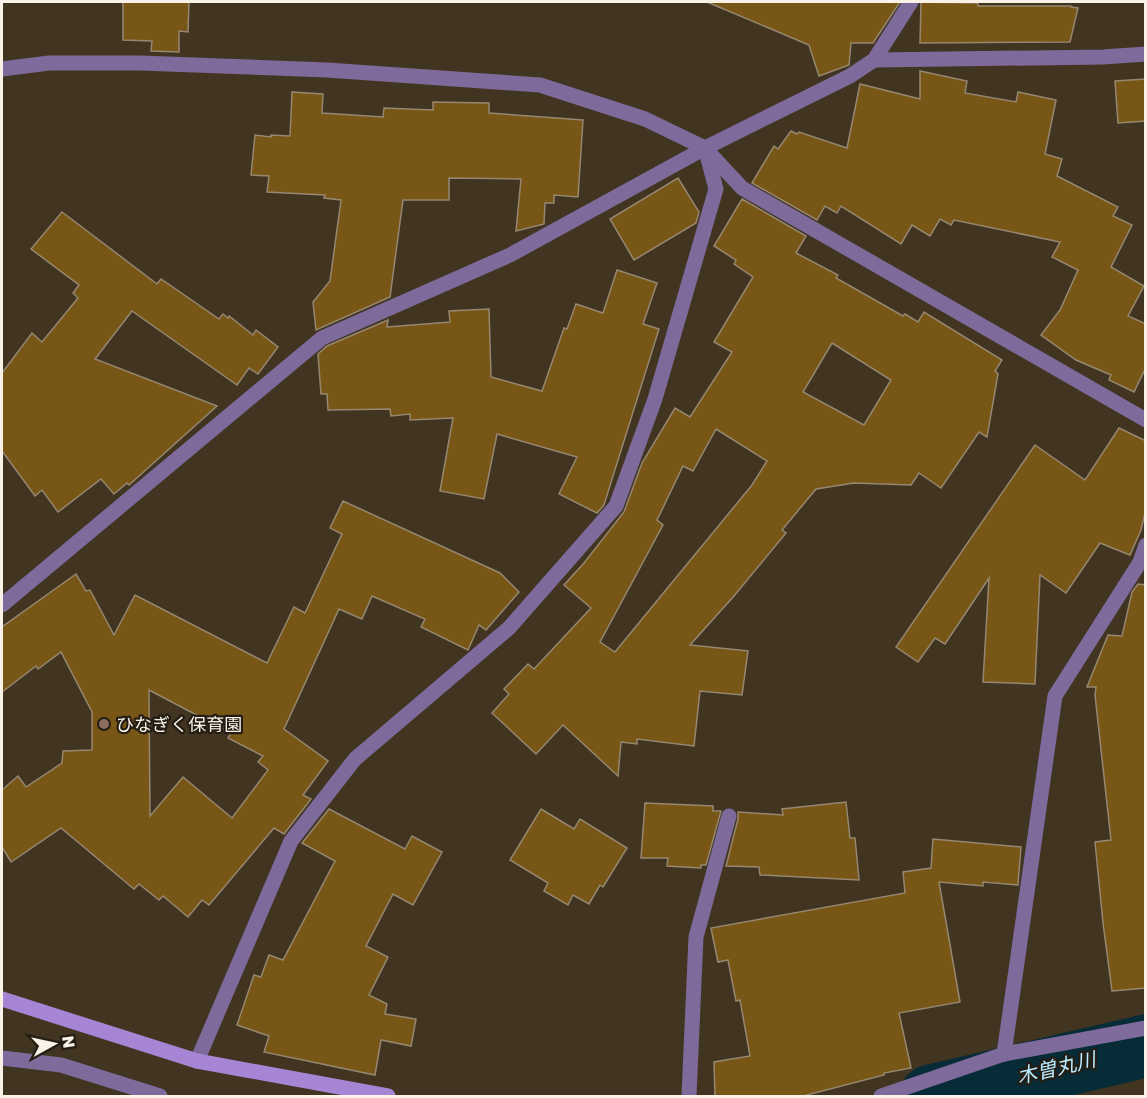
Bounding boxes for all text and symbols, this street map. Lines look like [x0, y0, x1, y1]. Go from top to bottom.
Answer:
place label: ひなぎく保育園 [116, 713, 242, 735]
marker: ひなぎく保育園 [97, 717, 111, 731]
north arrow [24, 1014, 84, 1074]
text: N [58, 1034, 80, 1049]
water label: 木曽丸川 [1014, 1046, 1100, 1088]

